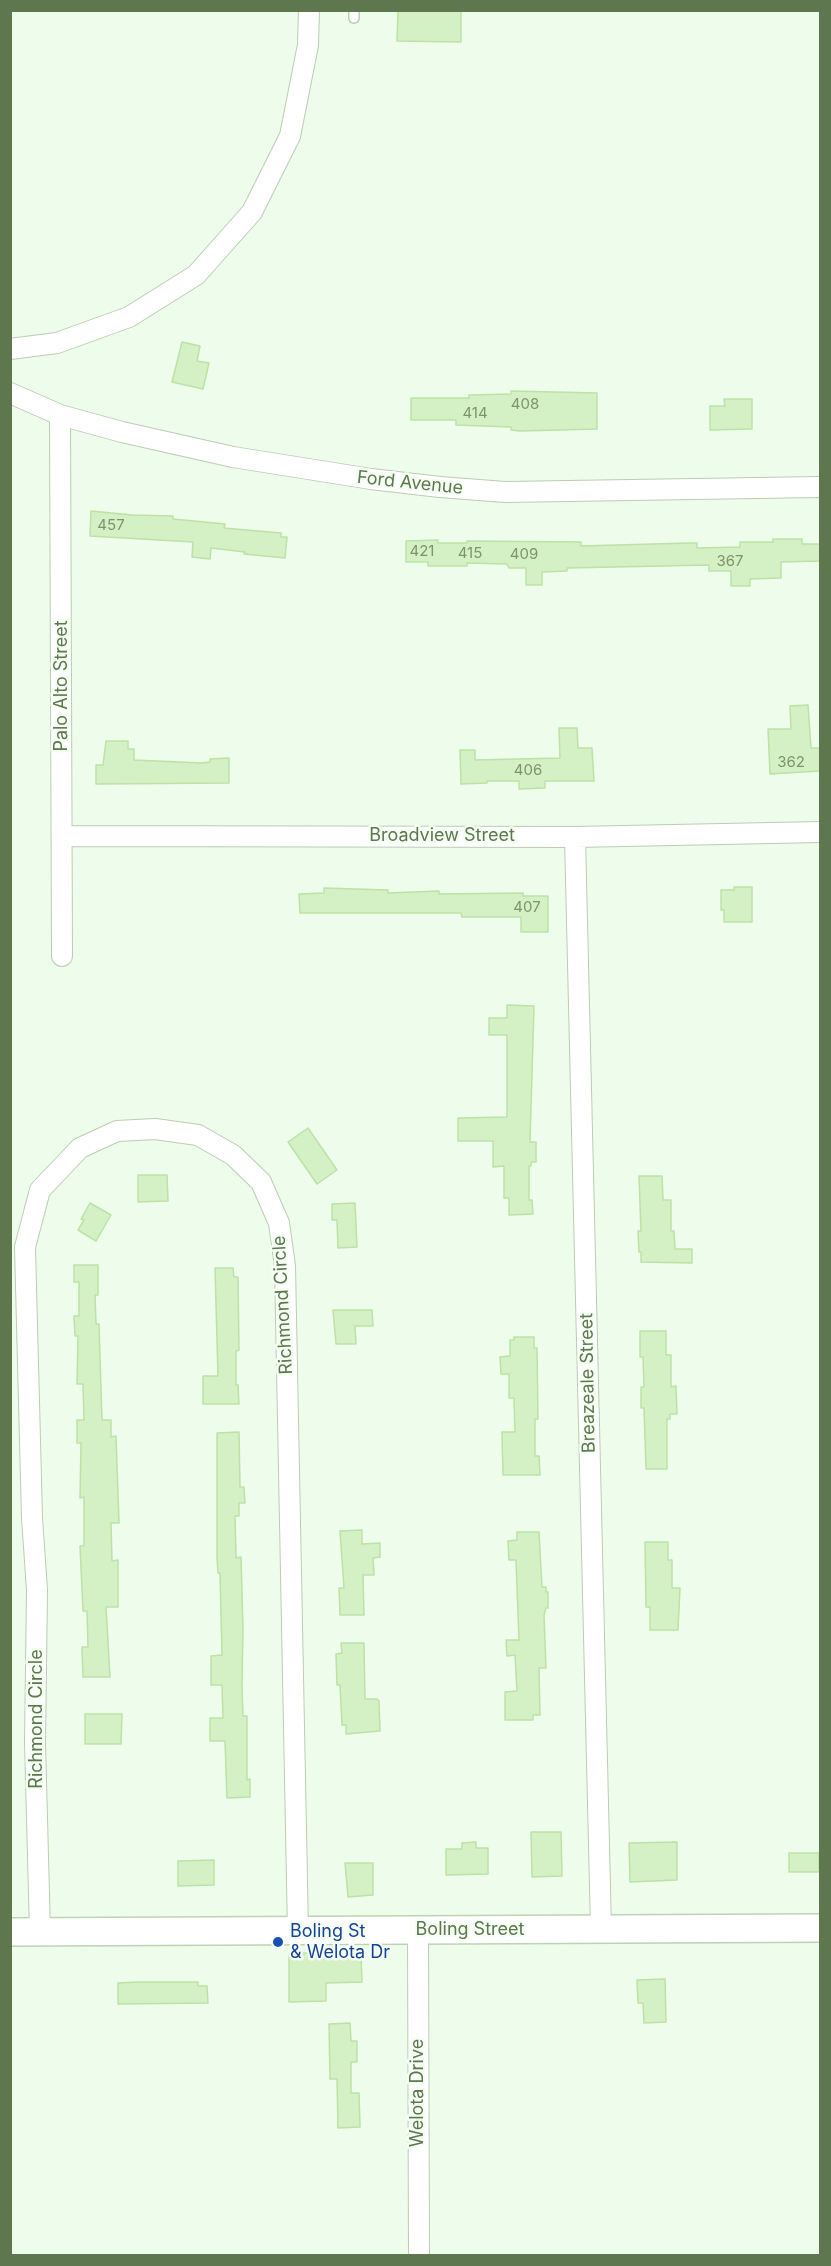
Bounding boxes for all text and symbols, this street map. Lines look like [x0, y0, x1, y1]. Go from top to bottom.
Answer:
house number: 408 [511, 395, 539, 413]
house number: 414 [462, 404, 488, 422]
street label: Ford Avenue [356, 467, 464, 499]
house number: 457 [97, 516, 125, 534]
house number: 421 [410, 542, 434, 560]
house number: 415 [458, 544, 482, 562]
house number: 409 [510, 545, 538, 563]
house number: 367 [716, 552, 744, 570]
street label: Palo Alto Street [51, 620, 73, 752]
house number: 362 [777, 753, 805, 771]
house number: 406 [514, 761, 542, 779]
street label: Broadview Street [369, 825, 515, 847]
house number: 407 [513, 898, 541, 916]
street label: Richmond Circle [269, 1235, 297, 1375]
street label: Breazeale Street [576, 1313, 600, 1453]
street label: Richmond Circle [26, 1649, 48, 1789]
street label: Boling Street [416, 1919, 524, 1941]
place label: Boling St & Welota Dr [290, 1921, 390, 1964]
marker: Boling St & Welota Dr [271, 1935, 285, 1949]
street label: Welota Drive [407, 2039, 429, 2147]

